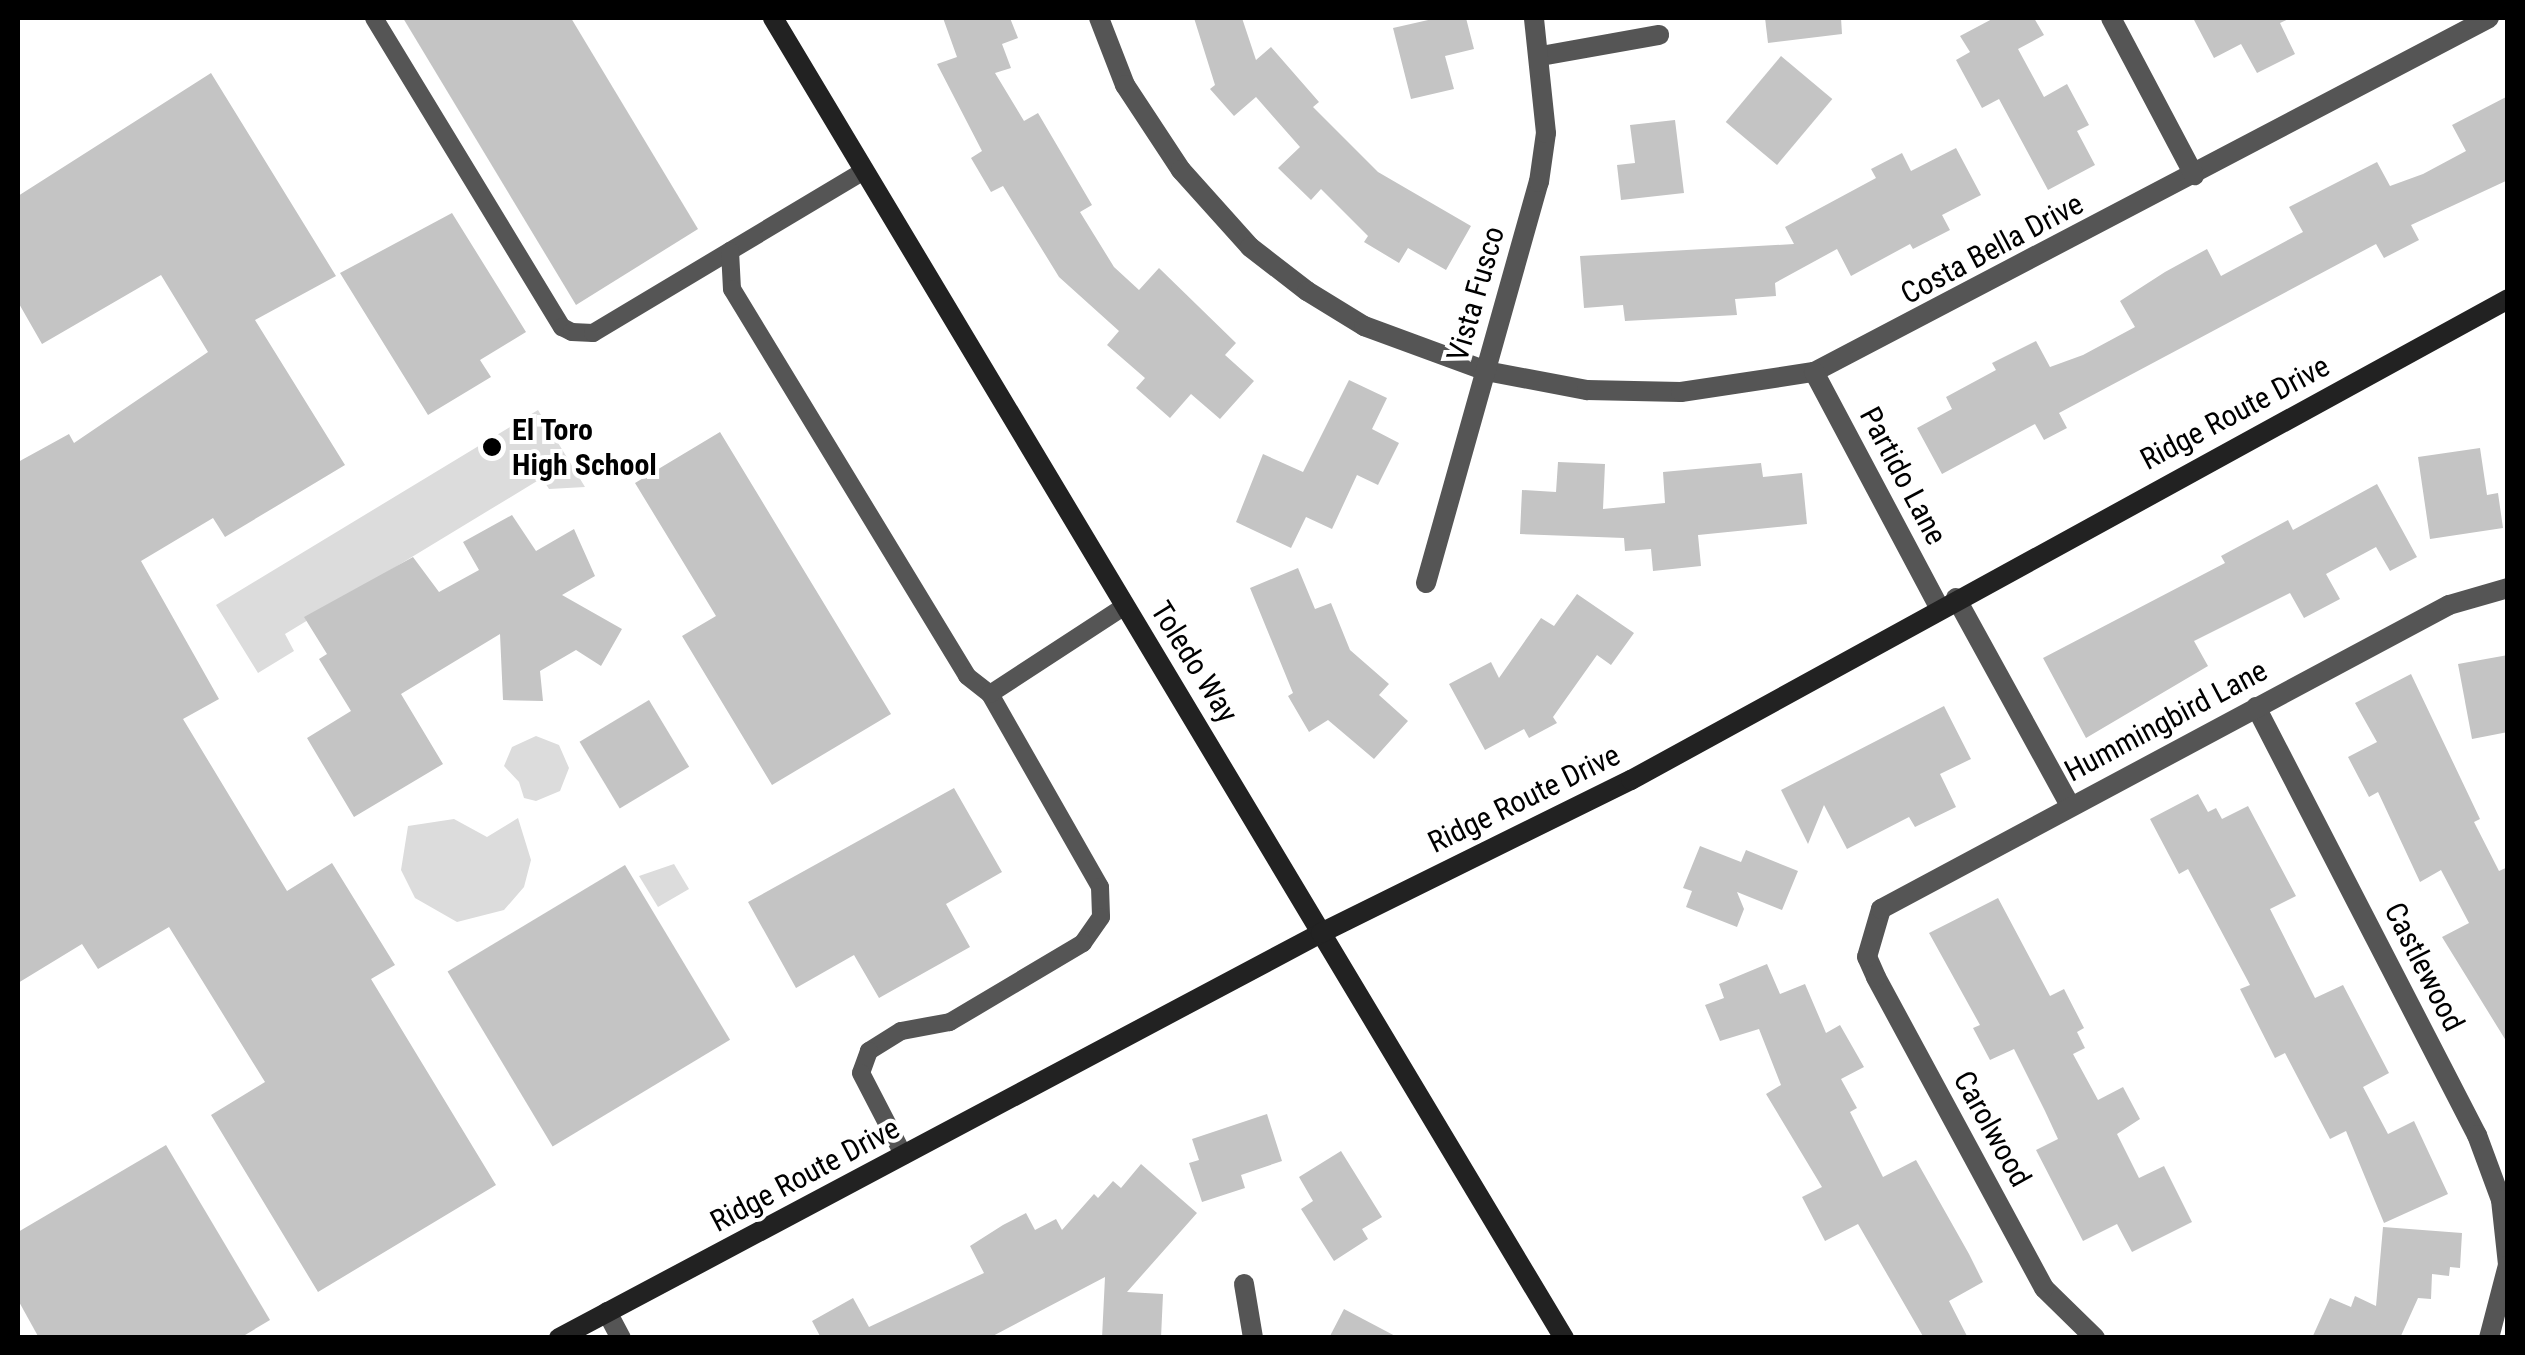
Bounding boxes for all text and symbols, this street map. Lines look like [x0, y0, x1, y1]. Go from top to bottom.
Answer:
street label: Costa Bella Drive [1895, 186, 2089, 312]
street label: Vista Fusco [1440, 222, 1512, 366]
street label: Ridge Route Drive [2134, 348, 2336, 478]
street label: Partido Lane [1852, 401, 1954, 551]
place label: El Toro High School [512, 412, 657, 482]
marker: El Toro High School [481, 436, 503, 458]
street label: Toledo Way [1143, 595, 1245, 729]
street label: Hummingbird Lane [2059, 653, 2273, 789]
street label: Ridge Route Drive [1422, 737, 1626, 861]
street label: Castlewood [2376, 897, 2472, 1037]
street label: Carolwood [1946, 1065, 2038, 1193]
street label: Ridge Route Drive [704, 1110, 906, 1240]

